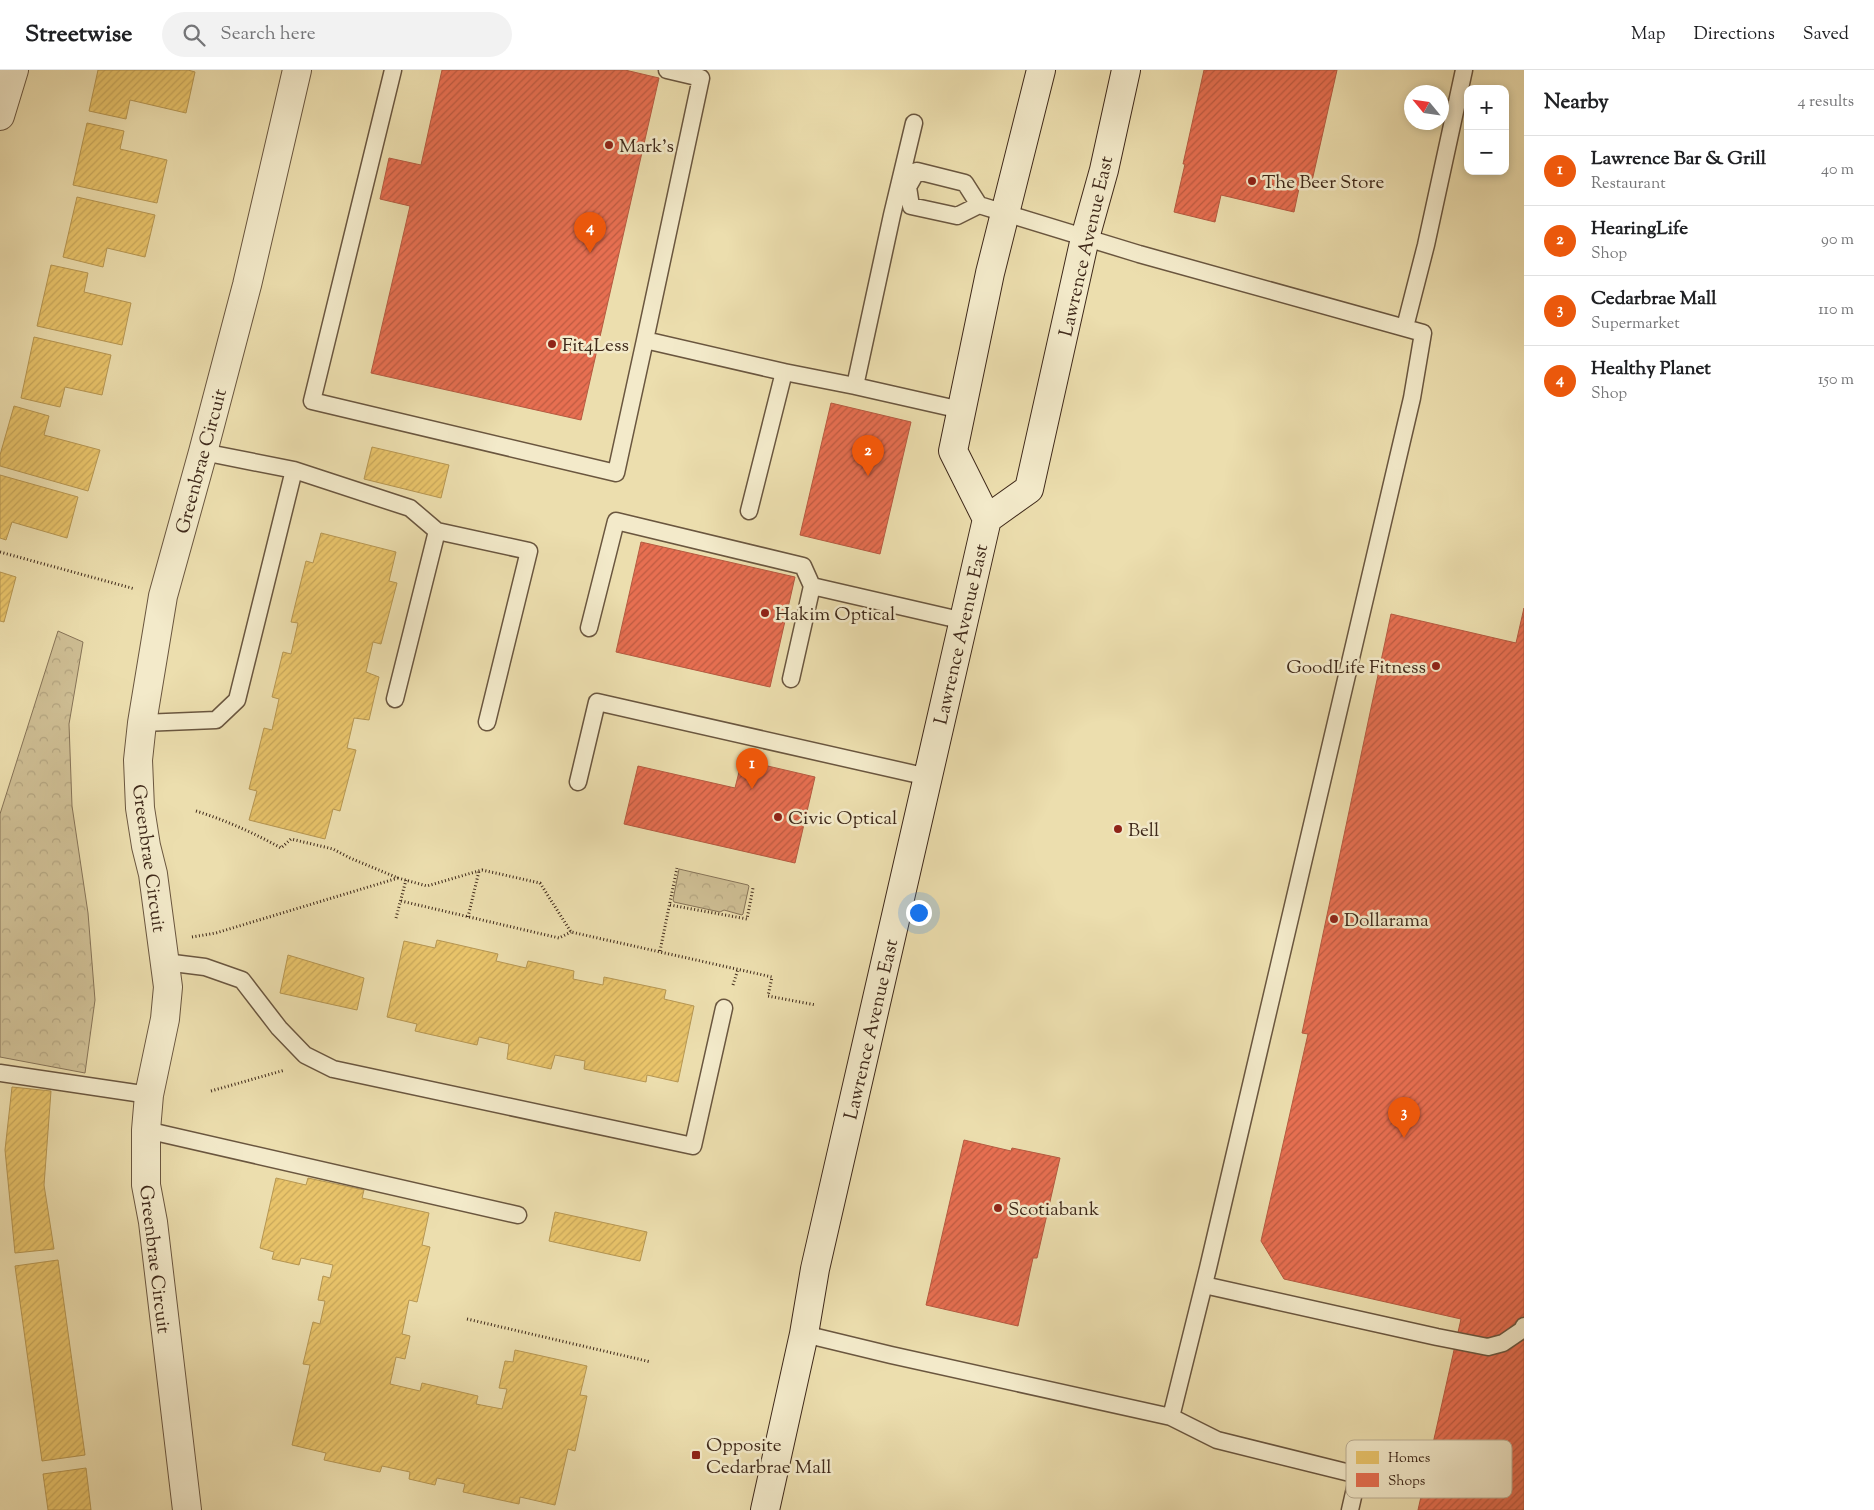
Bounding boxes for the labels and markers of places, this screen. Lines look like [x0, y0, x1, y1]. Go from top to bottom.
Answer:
place label: Mark's [619, 134, 674, 161]
marker: Mark's [603, 139, 615, 151]
place label: The Beer Store [1262, 170, 1384, 197]
marker: The Beer Store [1246, 175, 1258, 187]
pin: 4 [574, 212, 606, 253]
place label: Fit4Less [562, 333, 629, 360]
marker: Fit4Less [546, 338, 558, 350]
pin: 2 [852, 435, 884, 476]
place label: Hakim Optical [775, 602, 895, 629]
marker: Hakim Optical [759, 607, 771, 619]
place label: GoodLife Fitness [1286, 655, 1426, 682]
marker: GoodLife Fitness [1430, 660, 1442, 672]
pin: 1 [736, 748, 768, 789]
place label: Civic Optical [788, 806, 897, 833]
marker: Civic Optical [772, 811, 784, 823]
place label: Bell [1128, 818, 1159, 845]
marker: Bell [1112, 823, 1124, 835]
place label: Dollarama [1344, 908, 1429, 935]
marker: Dollarama [1328, 913, 1340, 925]
pin: 3 [1388, 1097, 1420, 1138]
place label: Scotiabank [1008, 1197, 1100, 1224]
marker: Scotiabank [992, 1202, 1004, 1214]
place label: Opposite Cedarbrae Mall [706, 1433, 832, 1482]
marker: Opposite Cedarbrae Mall [690, 1449, 702, 1461]

